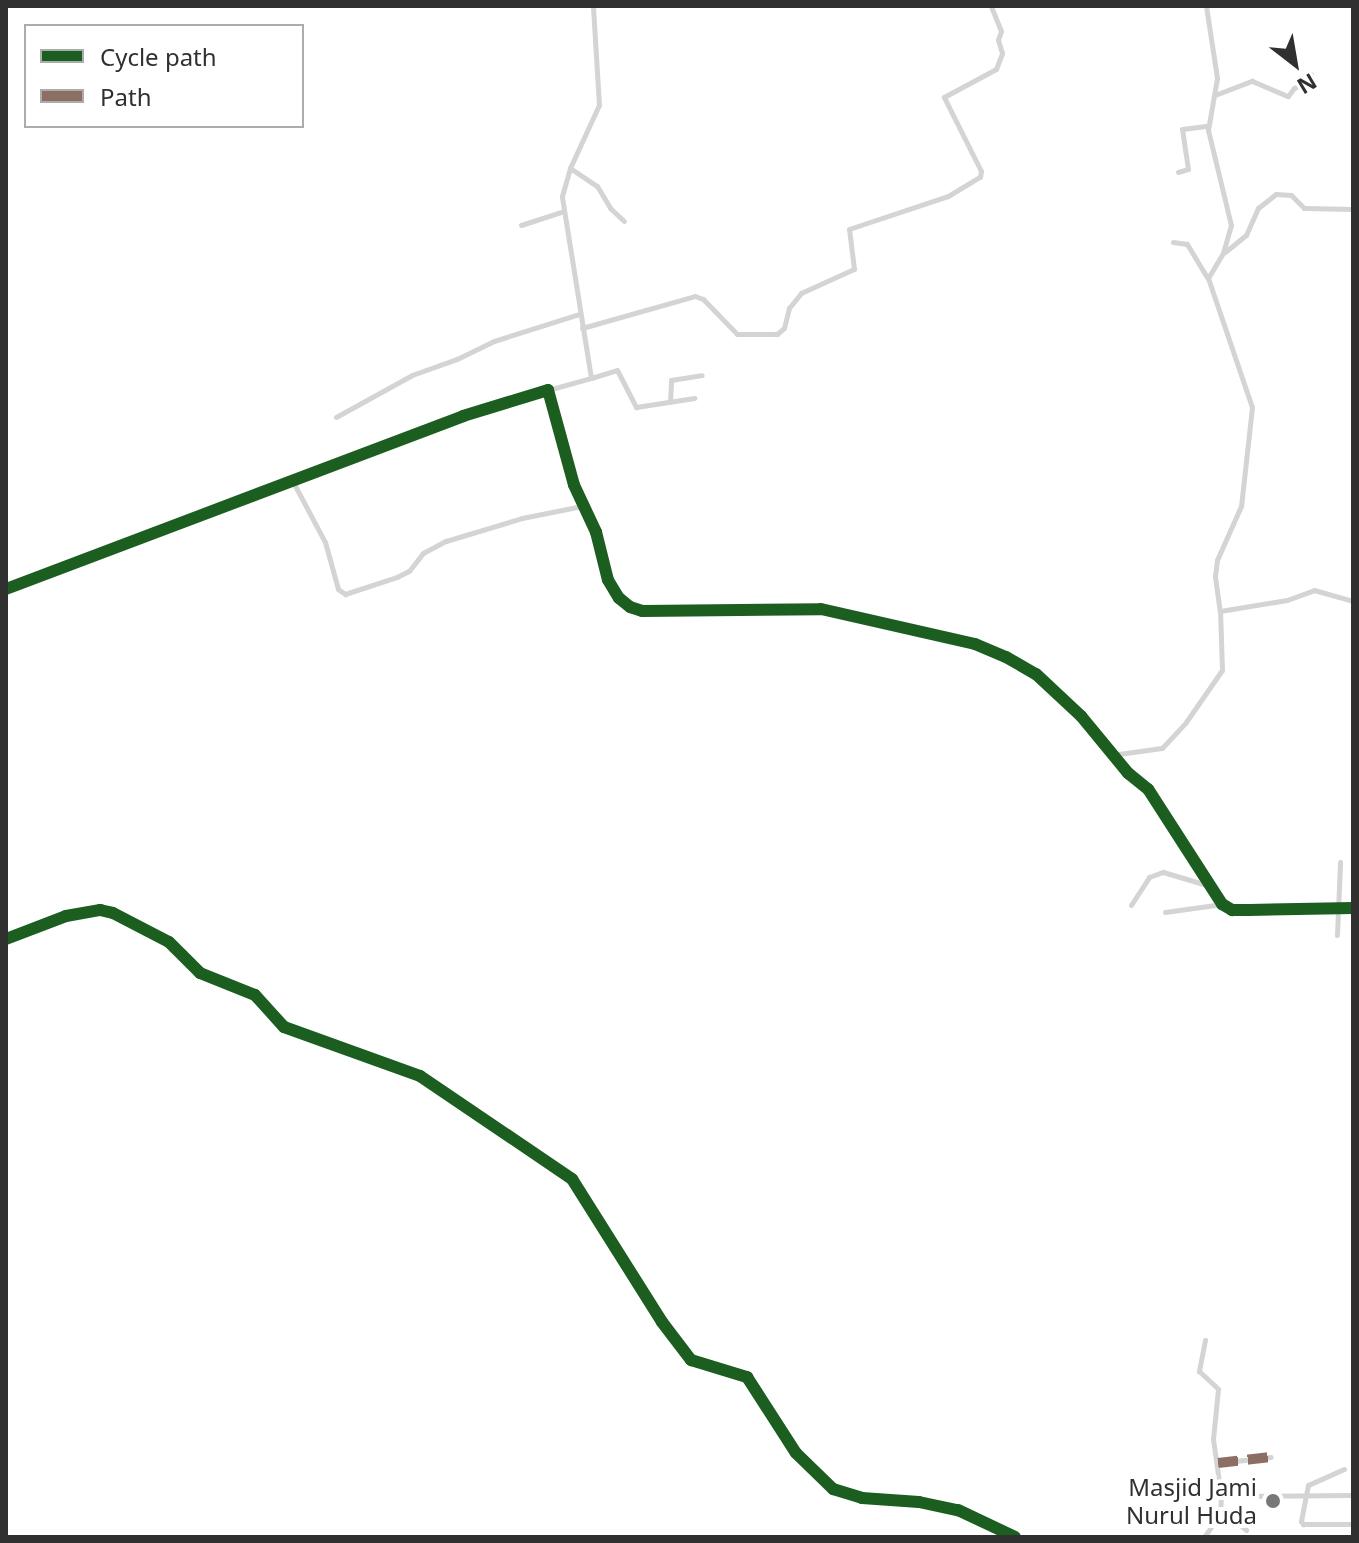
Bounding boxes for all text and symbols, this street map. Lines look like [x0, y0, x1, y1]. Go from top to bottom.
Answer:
legend [24, 24, 304, 128]
north arrow [1255, 24, 1335, 104]
text: Cycle path [100, 40, 217, 73]
text: N [1292, 67, 1323, 102]
text: Path [100, 80, 151, 113]
place label: Masjid Jami Nurul Huda [1126, 1473, 1257, 1529]
marker: Masjid Jami Nurul Huda [1264, 1492, 1282, 1510]

